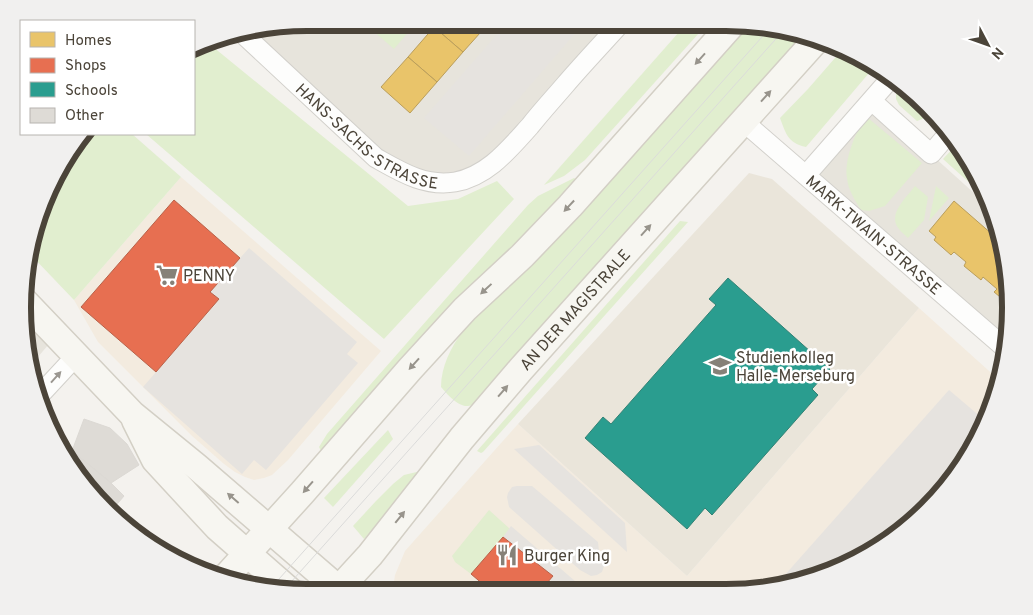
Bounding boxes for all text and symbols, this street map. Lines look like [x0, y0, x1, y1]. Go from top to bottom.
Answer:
legend [20, 20, 195, 135]
north arrow [963, 20, 1013, 70]
text: Homes [65, 32, 112, 51]
text: N [987, 43, 1006, 62]
one-way arrow [694, 53, 706, 65]
text: Shops [65, 57, 106, 76]
street label: HANS-SACHS-STRASSE [290, 80, 439, 195]
text: Schools [65, 82, 118, 101]
one-way arrow [761, 90, 772, 103]
text: Other [65, 107, 104, 126]
street label: MARK-TWAIN-STRASSE [801, 172, 945, 300]
one-way arrow [563, 200, 575, 212]
one-way arrow [640, 225, 652, 237]
street label: AN DER MAGISTRALE [516, 246, 636, 376]
supermarket icon: PENNY [154, 262, 180, 288]
place label: PENNY [183, 267, 235, 287]
one-way arrow [480, 283, 492, 295]
place label: Studienkolleg Halle-Merseburg [736, 349, 855, 387]
school or university icon: Studienkolleg Halle-Merseburg [707, 353, 733, 379]
one-way arrow [408, 357, 420, 369]
one-way arrow [51, 370, 62, 383]
one-way arrow [497, 385, 509, 397]
one-way arrow [302, 480, 314, 492]
one-way arrow [227, 492, 239, 504]
one-way arrow [395, 510, 406, 523]
restaurant icon: Burger King [494, 542, 520, 568]
place label: Burger King [524, 547, 610, 567]

